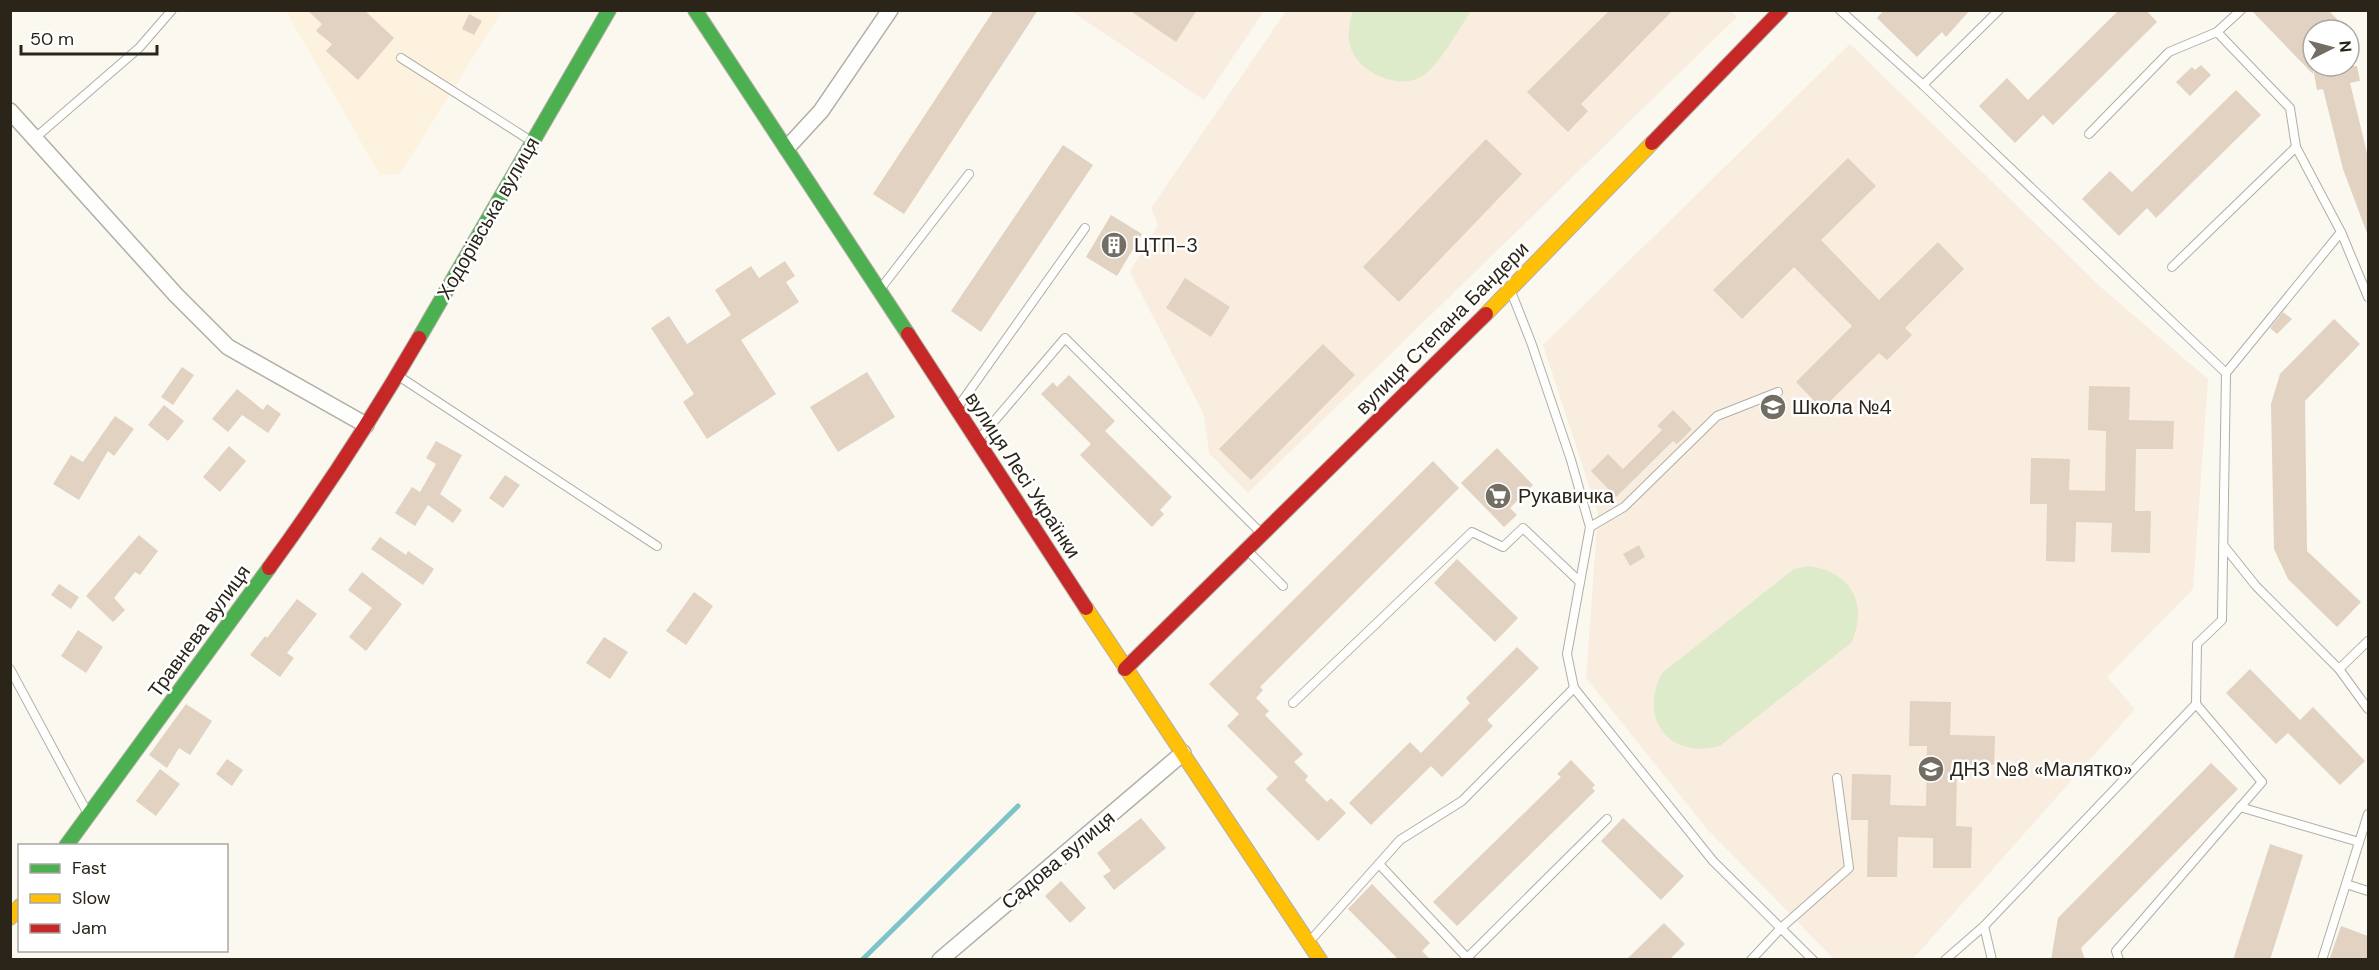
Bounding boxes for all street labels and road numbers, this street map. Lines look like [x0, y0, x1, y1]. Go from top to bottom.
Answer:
street label: Ходорівська вулиця [431, 132, 545, 304]
street label: вулиця Степана Бандери [1350, 236, 1534, 420]
street label: вулиця Лесі Українки [959, 387, 1087, 563]
street label: Травнева вулиця [142, 560, 256, 702]
street label: Садова вулиця [996, 805, 1120, 915]

